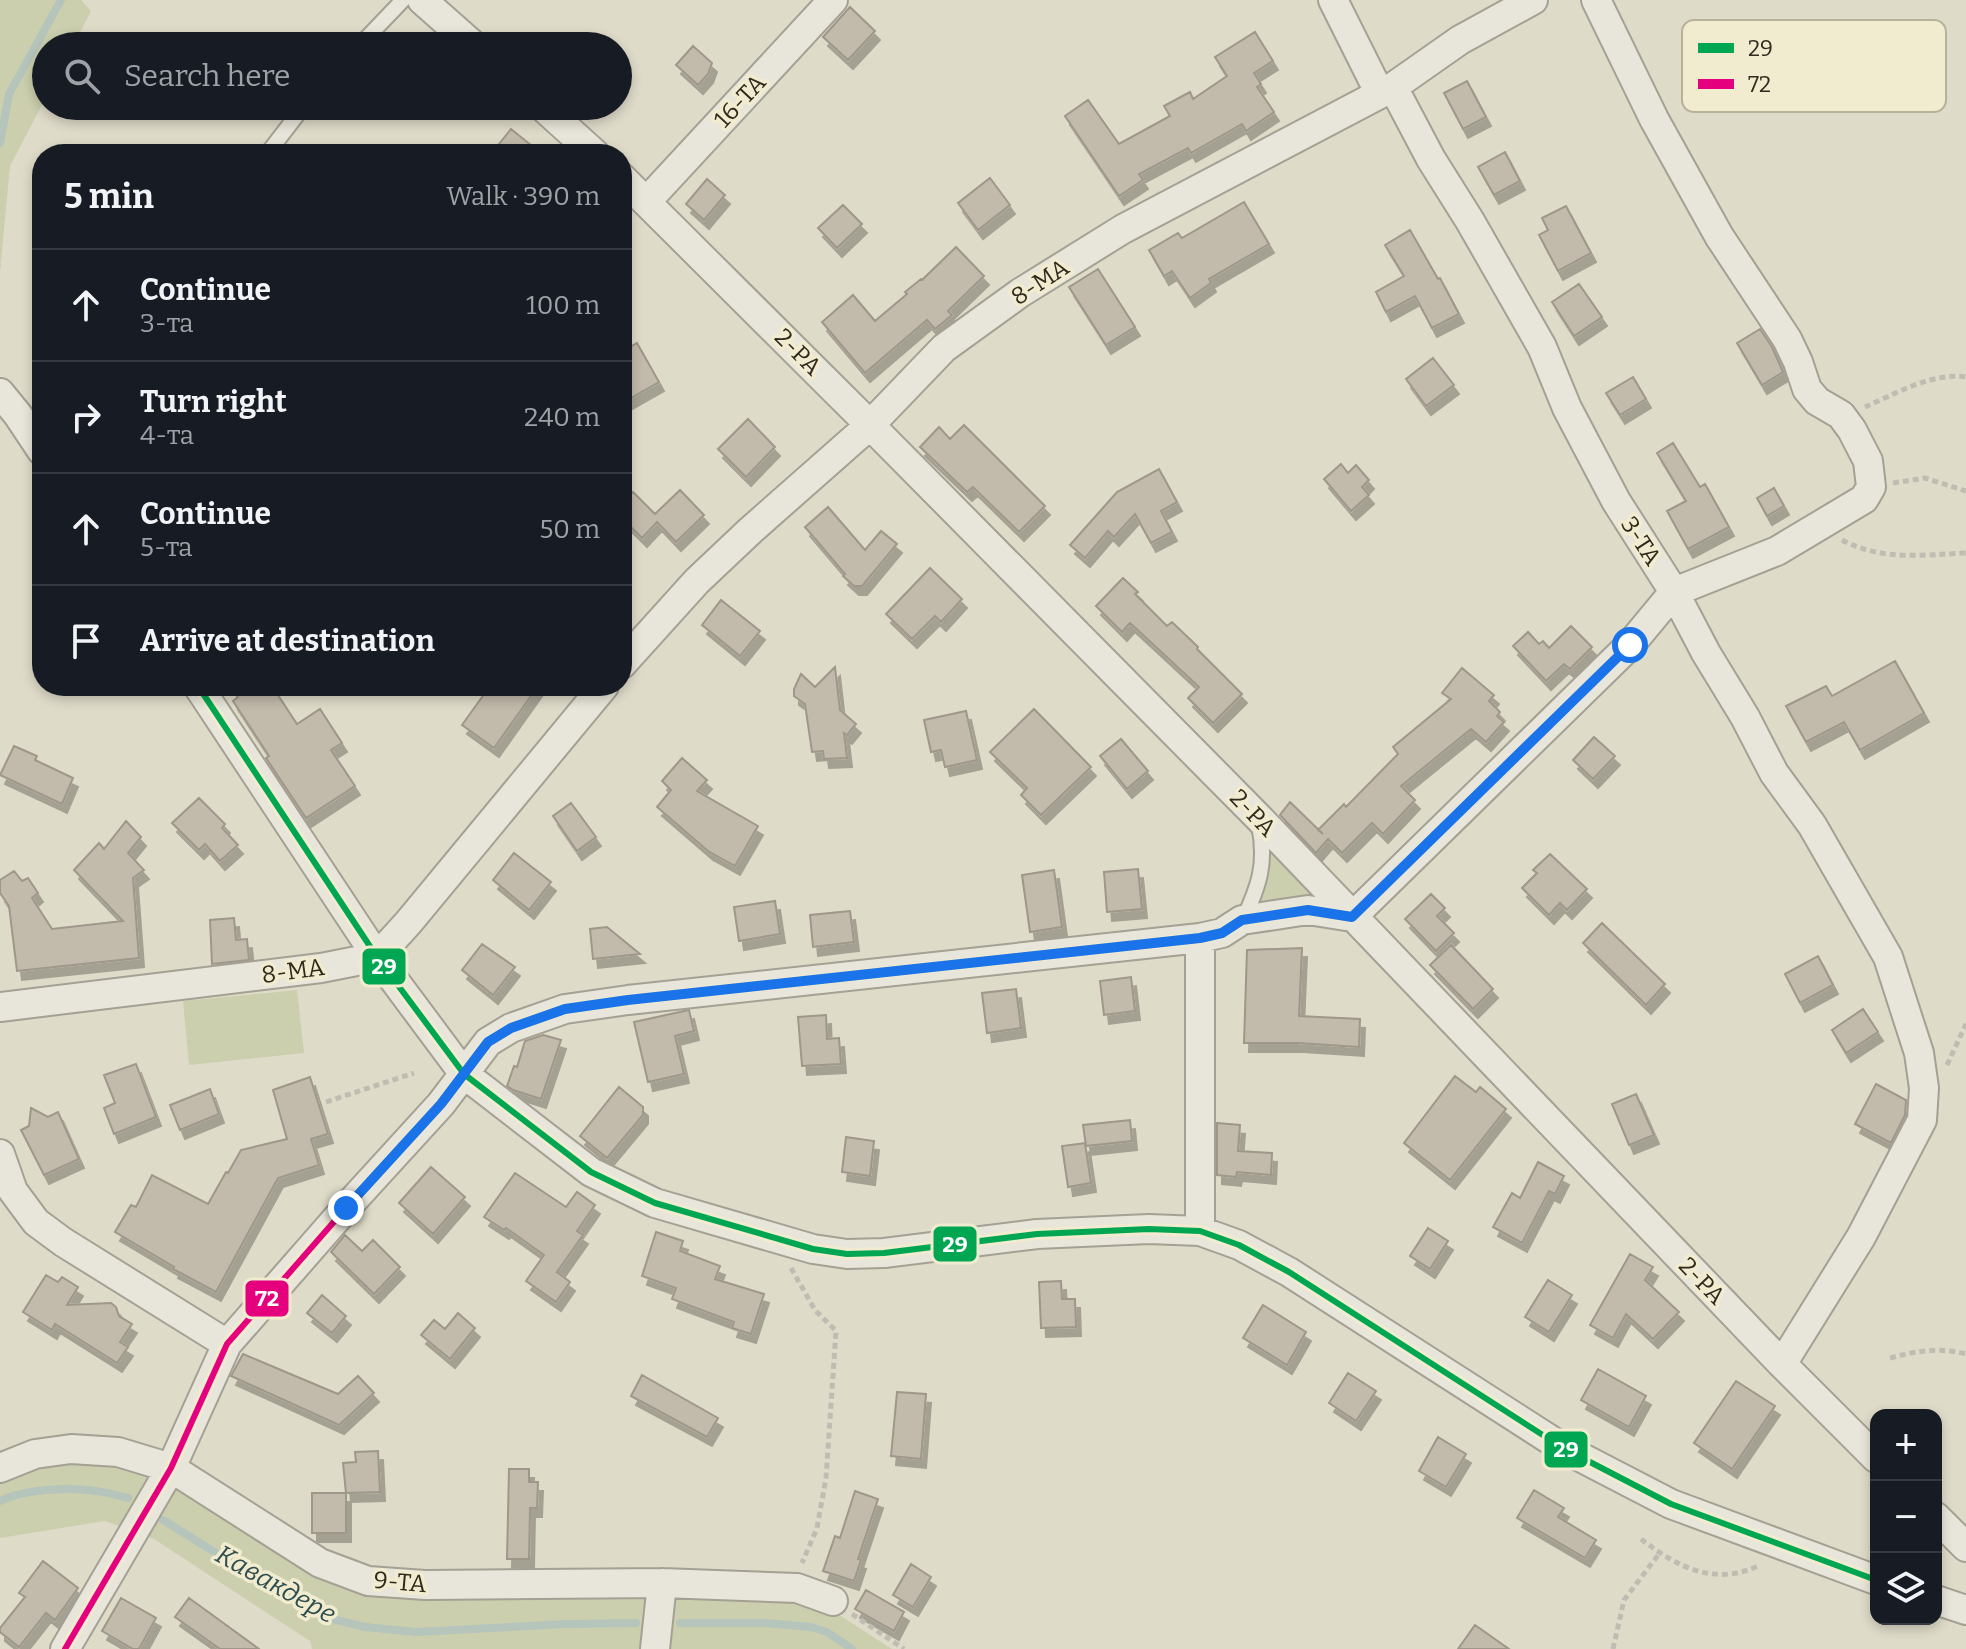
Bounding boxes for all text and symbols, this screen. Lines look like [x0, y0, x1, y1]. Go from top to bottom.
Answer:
legend [1682, 20, 1946, 112]
search box [32, 32, 632, 120]
text: 29 [1748, 35, 1773, 62]
icon: search [60, 54, 104, 98]
text: Search here [124, 58, 291, 94]
street label: 16-ТА [708, 69, 772, 133]
text: 72 [1748, 71, 1771, 98]
text: 5 min [64, 176, 154, 217]
text: Walk · 390 m [447, 181, 600, 212]
street label: 8-МА [1006, 253, 1074, 311]
text: Continue [140, 272, 271, 308]
icon: ahead [64, 283, 108, 327]
text: 100 m [526, 290, 600, 321]
text: 3-та [140, 308, 194, 339]
street label: 2-РА [769, 323, 827, 381]
text: Turn right [140, 384, 287, 420]
icon: right [64, 395, 108, 439]
text: 240 m [524, 402, 600, 433]
text: 4-та [140, 420, 194, 451]
text: Continue [140, 496, 271, 532]
icon: ahead [64, 507, 108, 551]
street label: 3-ТА [1615, 511, 1667, 571]
text: 50 m [539, 514, 600, 545]
text: 5-та [140, 532, 193, 563]
icon: arrive [64, 619, 108, 663]
text: Arrive at destination [140, 623, 435, 659]
route start [1612, 627, 1648, 663]
street label: 2-РА [1224, 784, 1282, 842]
line badge: 29 [361, 947, 407, 986]
street label: 8-МА [260, 953, 326, 989]
text: 29 [371, 953, 397, 980]
route end [328, 1190, 364, 1226]
line badge: 29 [932, 1225, 978, 1263]
text: 29 [942, 1231, 968, 1258]
street label: 2-РА [1673, 1252, 1731, 1310]
line badge: 72 [244, 1279, 290, 1318]
text: 72 [255, 1285, 279, 1312]
map controls [1870, 1409, 1942, 1625]
button: + [1870, 1409, 1942, 1481]
line badge: 29 [1543, 1430, 1589, 1469]
text: 29 [1553, 1436, 1579, 1463]
button: − [1870, 1481, 1942, 1553]
water label: Кавакдере [210, 1539, 341, 1630]
button: layers [1870, 1553, 1942, 1625]
street label: 9-ТА [372, 1566, 428, 1598]

